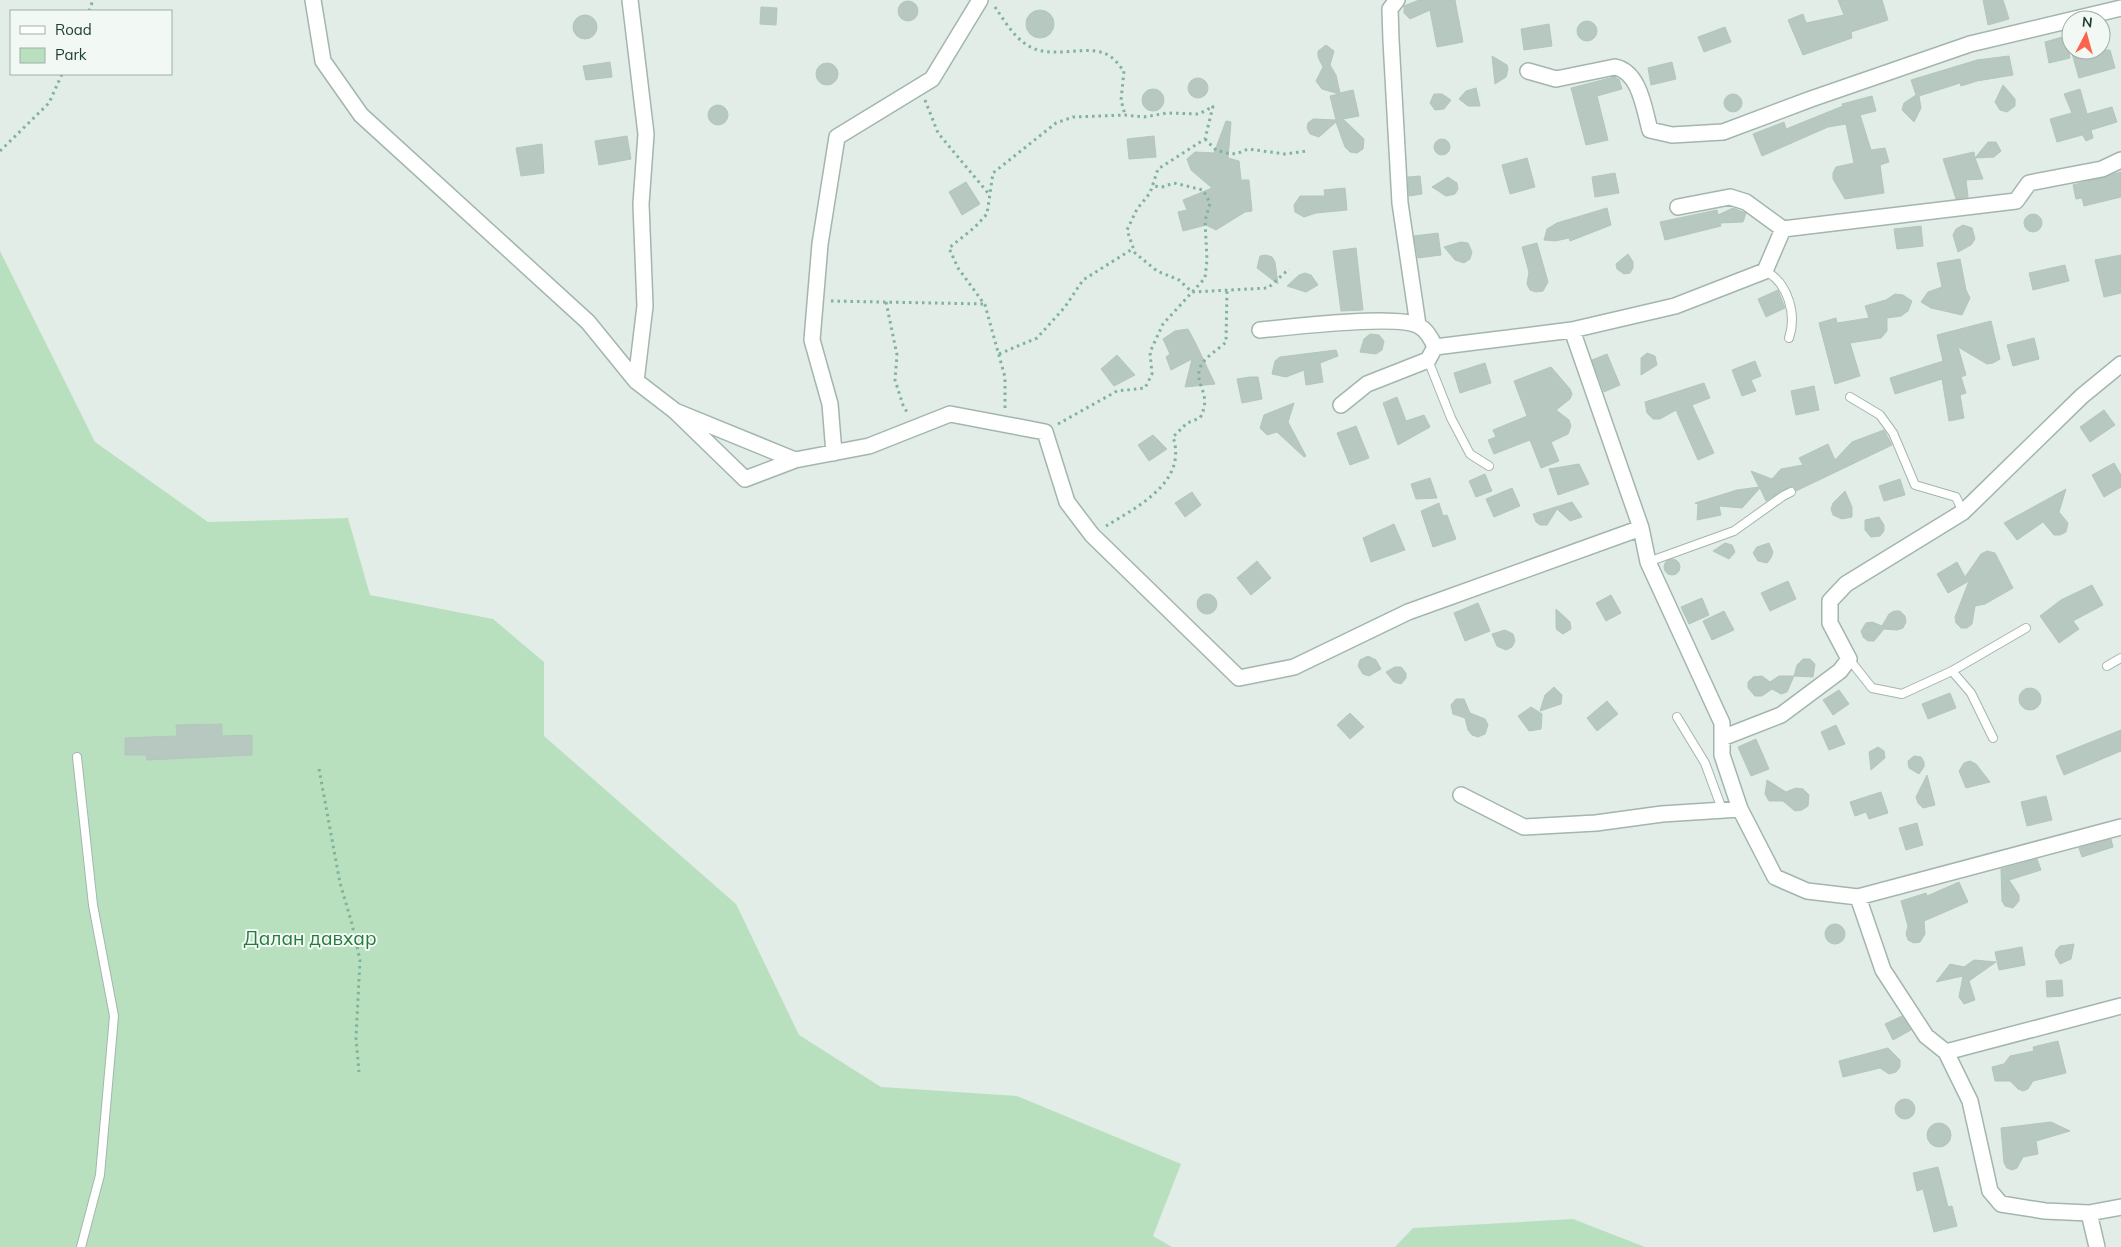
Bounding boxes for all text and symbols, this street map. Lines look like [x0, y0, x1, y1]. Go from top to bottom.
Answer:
legend [10, 10, 172, 75]
north arrow [2061, 10, 2111, 60]
text: N [2081, 13, 2094, 32]
text: Road [55, 20, 92, 39]
text: Park [55, 45, 87, 64]
park label: Далан давхар [243, 926, 377, 950]

